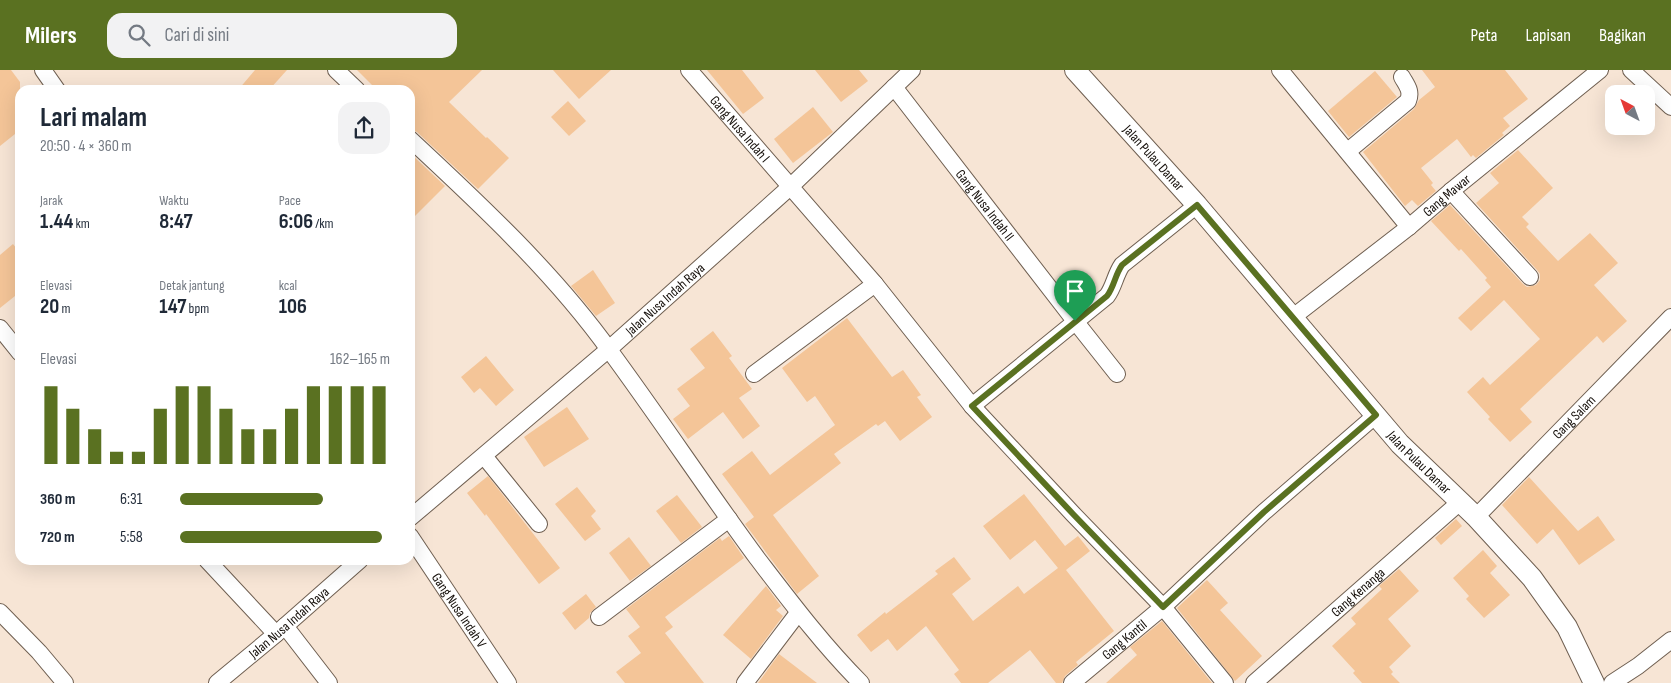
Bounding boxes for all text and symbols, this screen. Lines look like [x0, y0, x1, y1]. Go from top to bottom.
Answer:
search box [107, 13, 457, 58]
text: Milers [25, 21, 77, 50]
icon: search [125, 21, 153, 49]
text: Cari di sini [165, 24, 229, 47]
text: Peta [1470, 25, 1498, 46]
text: Lapisan [1526, 25, 1571, 46]
text: Bagikan [1599, 25, 1646, 46]
north arrow [1605, 85, 1655, 135]
map controls [1605, 85, 1655, 135]
street label: Gang Nusa Indah I [707, 92, 774, 166]
text: Lari malam [40, 101, 147, 134]
button: share [338, 102, 390, 154]
street label: Jalan Pulau Damar [1119, 120, 1188, 194]
text: 20:50 · 4 × 360 m [40, 137, 132, 156]
street label: Gang Nusa Indah II [952, 166, 1018, 244]
street label: Gang Mawar [1419, 170, 1474, 220]
text: Jarak [40, 192, 63, 209]
text: Waktu [159, 192, 189, 209]
text: Pace [279, 192, 301, 209]
text: 1.44 [40, 209, 73, 234]
text: 8:47 [159, 209, 193, 234]
text: 6:06 [279, 209, 313, 234]
text: km [73, 215, 90, 232]
text: /km [313, 215, 334, 232]
street label: Jalan Nusa Indah Raya [621, 259, 708, 340]
pin [1054, 270, 1096, 321]
text: Elevasi [40, 277, 72, 294]
text: Detak jantung [159, 277, 225, 294]
text: kcal [279, 277, 297, 294]
icon: arrive [1061, 277, 1089, 305]
text: 20 [40, 294, 59, 319]
text: 147 [159, 294, 186, 319]
text: 106 [279, 294, 307, 319]
text: m [59, 300, 70, 317]
text: bpm [186, 300, 209, 317]
text: Elevasi [40, 350, 77, 369]
text: 162–165 m [330, 350, 390, 369]
street label: Gang Salam [1549, 391, 1599, 442]
street label: Jalan Pulau Damar [1383, 426, 1455, 497]
text: 360 m [40, 490, 75, 509]
text: 6:31 [120, 490, 142, 509]
text: 720 m [40, 528, 75, 547]
text: 5:58 [120, 528, 143, 547]
street label: Gang Kenanga [1327, 564, 1388, 620]
street label: Gang Nusa Indah V [428, 569, 491, 651]
street label: Jalan Nusa Indah Raya [244, 583, 332, 662]
street label: Gang Kantil [1098, 616, 1150, 663]

